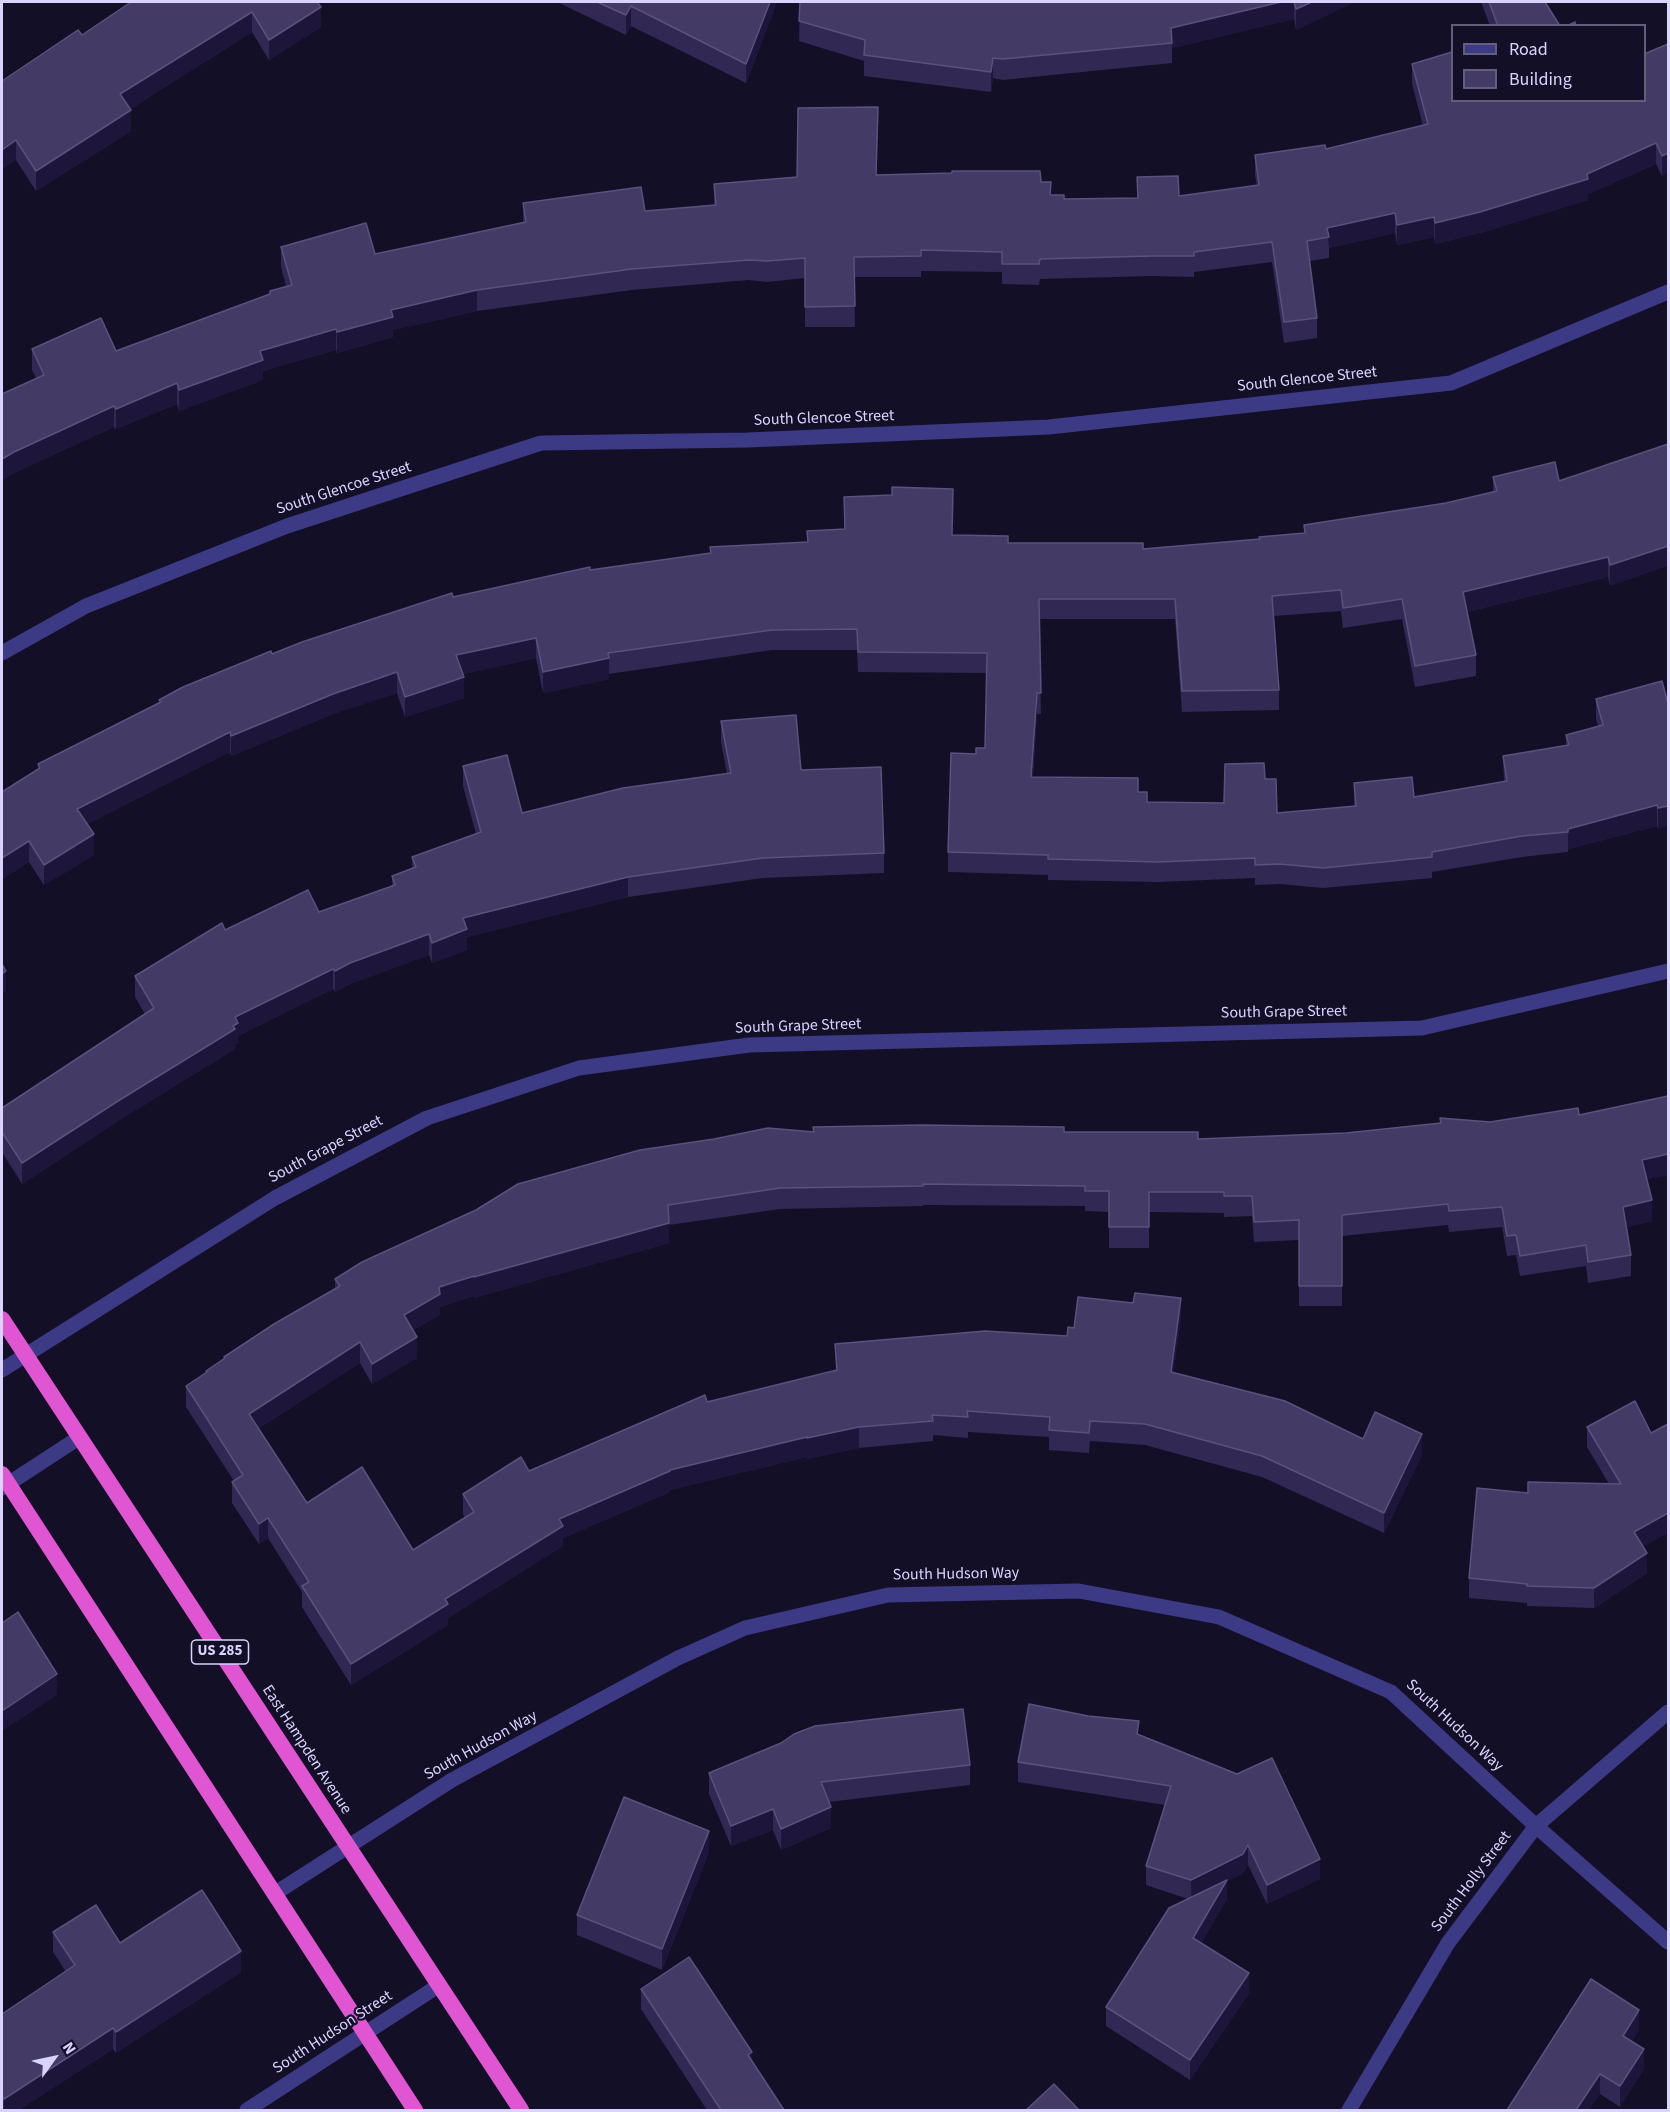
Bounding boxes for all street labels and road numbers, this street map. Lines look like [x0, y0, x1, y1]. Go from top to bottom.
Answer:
street label: South Glencoe Street [1236, 363, 1378, 397]
street label: South Glencoe Street [753, 407, 895, 431]
street label: South Glencoe Street [274, 458, 414, 520]
street label: South Grape Street [1221, 1002, 1347, 1024]
street label: South Grape Street [734, 1015, 862, 1039]
street label: South Grape Street [266, 1112, 386, 1188]
street label: South Hudson Way [893, 1564, 1019, 1586]
road number: US 285 [192, 1640, 248, 1664]
street label: South Hudson Way [1401, 1676, 1507, 1776]
street label: East Hampden Avenue [257, 1682, 355, 1818]
street label: South Hudson Way [421, 1707, 541, 1785]
street label: South Holly Street [1428, 1828, 1516, 1936]
street label: South Hudson Street [270, 1987, 396, 2079]

